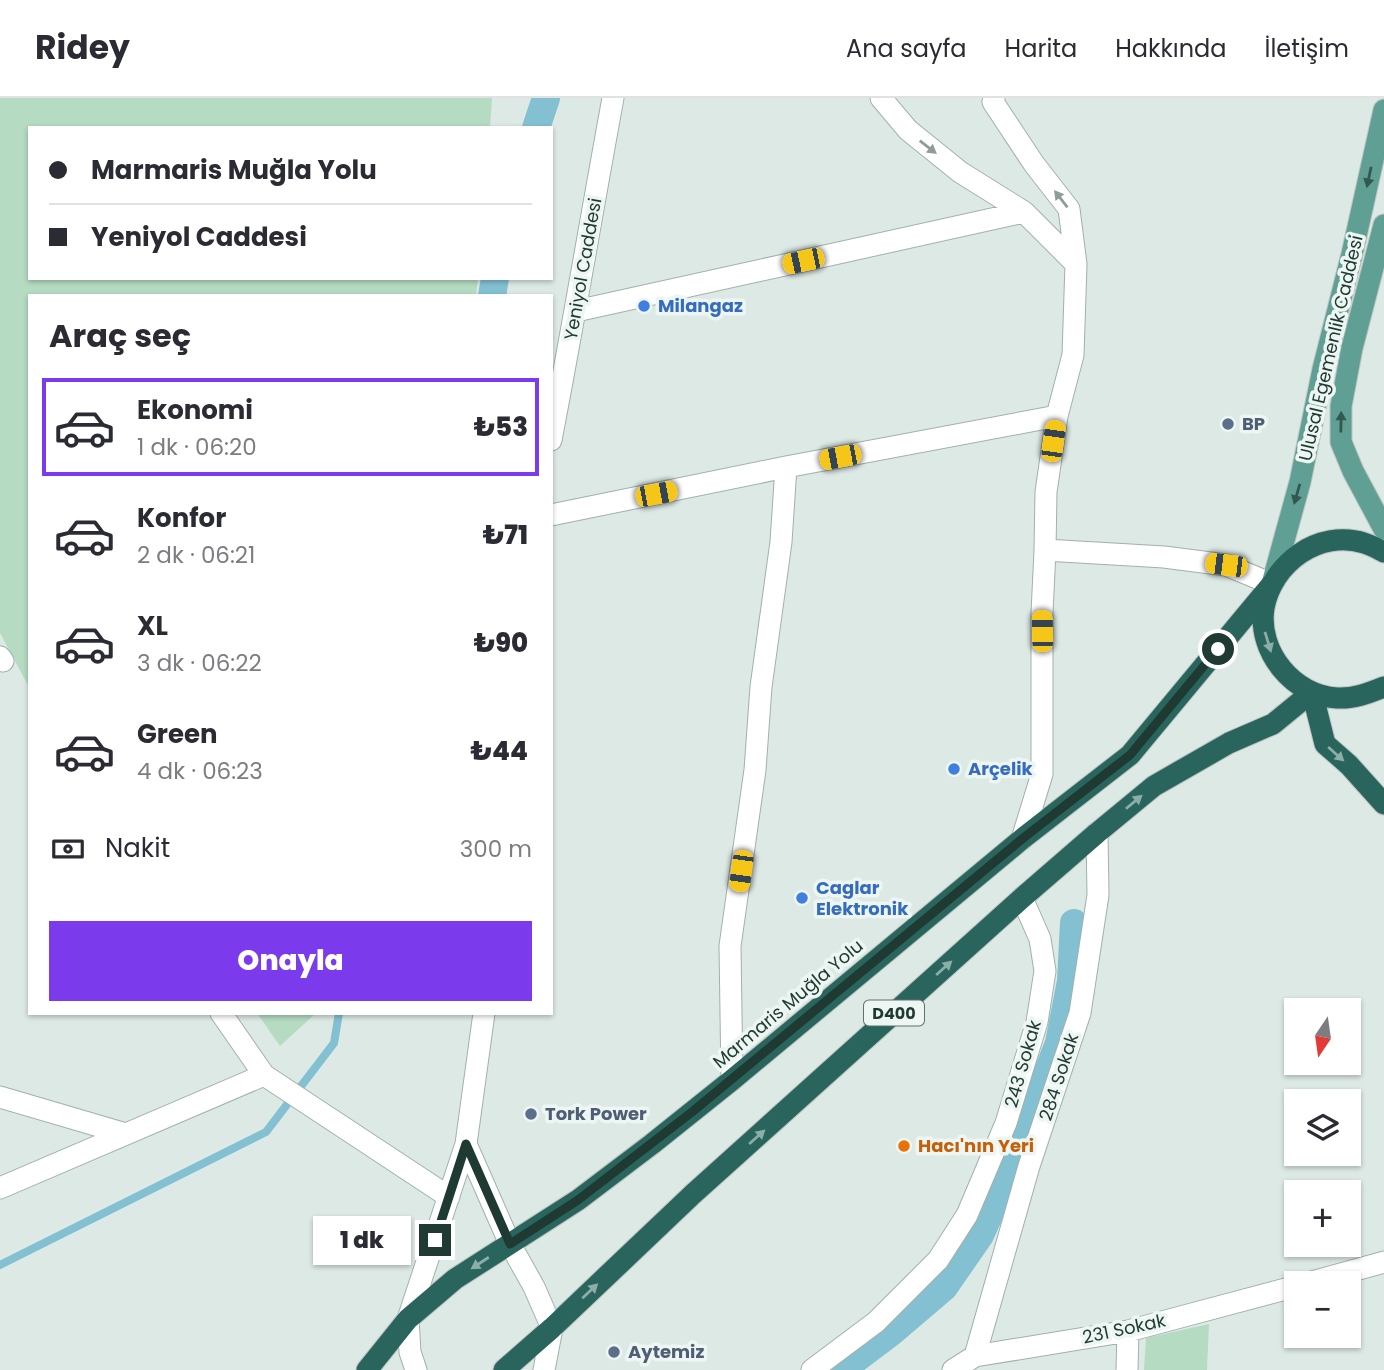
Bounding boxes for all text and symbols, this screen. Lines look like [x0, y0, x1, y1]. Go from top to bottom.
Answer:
text: Ridey [35, 24, 130, 71]
text: Ana sayfa [846, 32, 967, 65]
text: Harita [1005, 32, 1077, 65]
text: Hakkında [1115, 32, 1227, 65]
text: İletişim [1265, 32, 1349, 65]
one-way arrow [919, 139, 937, 153]
text: Marmaris Muğla Yolu [91, 152, 377, 188]
one-way arrow [1364, 166, 1375, 188]
one-way arrow [1053, 190, 1068, 208]
street label: Yeniyol Caddesi [558, 196, 607, 342]
text: Yeniyol Caddesi [91, 219, 307, 255]
street label: Ulusal Egemenlik Caddesi [1292, 233, 1369, 463]
car [781, 246, 826, 276]
place label: Milangaz [658, 293, 743, 318]
marker: Milangaz [636, 298, 652, 314]
text: Araç seç [49, 313, 191, 358]
text: Ekonomi [137, 392, 253, 428]
icon: car [53, 396, 116, 459]
text: ₺53 [474, 409, 528, 445]
one-way arrow [1335, 410, 1347, 432]
place label: BP [1242, 411, 1265, 436]
marker: BP [1220, 416, 1236, 432]
car [1040, 419, 1067, 463]
text: 1 dk · 06:20 [137, 431, 257, 463]
car [818, 443, 863, 471]
car [634, 480, 679, 508]
one-way arrow [1291, 484, 1302, 506]
text: Konfor [137, 500, 226, 536]
icon: car [53, 504, 116, 567]
text: ₺71 [483, 517, 528, 553]
text: 2 dk · 06:21 [137, 539, 255, 571]
car [1204, 552, 1249, 578]
text: XL [137, 608, 168, 644]
car [1032, 610, 1053, 652]
icon: car [53, 612, 116, 675]
text: ₺90 [474, 625, 528, 661]
one-way arrow [1264, 631, 1274, 652]
route start [1202, 633, 1234, 665]
text: 3 dk · 06:22 [137, 647, 262, 679]
text: Green [137, 716, 218, 752]
icon: car [53, 720, 116, 783]
text: ₺44 [471, 733, 528, 769]
one-way arrow [1327, 746, 1345, 762]
text: 4 dk · 06:23 [137, 755, 263, 787]
place label: Arçelik [968, 756, 1034, 781]
marker: Arçelik [946, 761, 962, 777]
one-way arrow [1126, 795, 1143, 810]
icon: cash [49, 830, 87, 868]
text: Nakit [105, 830, 170, 866]
text: 300 m [460, 833, 532, 865]
car [728, 849, 755, 893]
place label: Caglar Elektronik [816, 875, 909, 921]
marker: Caglar Elektronik [794, 890, 810, 906]
button: Onayla [49, 921, 532, 1001]
street label: Marmaris Muğla Yolu [707, 933, 868, 1074]
one-way arrow [935, 960, 952, 976]
north arrow [1284, 998, 1362, 1074]
map controls [1284, 998, 1361, 1348]
road number: D400 [864, 1001, 924, 1026]
street label: 243 Sokak [998, 1017, 1047, 1111]
street label: 284 Sokak [1033, 1029, 1085, 1124]
button: layers [1284, 1089, 1361, 1166]
place label: Tork Power [545, 1101, 647, 1126]
marker: Tork Power [523, 1106, 539, 1122]
one-way arrow [748, 1129, 765, 1145]
place label: Hacı'nın Yeri [918, 1133, 1034, 1158]
marker: Hacı'nın Yeri [896, 1138, 912, 1154]
button: + [1284, 1180, 1361, 1257]
callout: 1 dk [312, 1216, 410, 1264]
text: 1 dk [340, 1224, 384, 1256]
route end [419, 1224, 451, 1256]
one-way arrow [470, 1256, 489, 1269]
button: − [1284, 1271, 1361, 1348]
one-way arrow [582, 1283, 599, 1300]
street label: 231 Sokak [1080, 1307, 1168, 1350]
place label: Aytemiz [628, 1339, 704, 1364]
marker: Aytemiz [606, 1344, 622, 1360]

